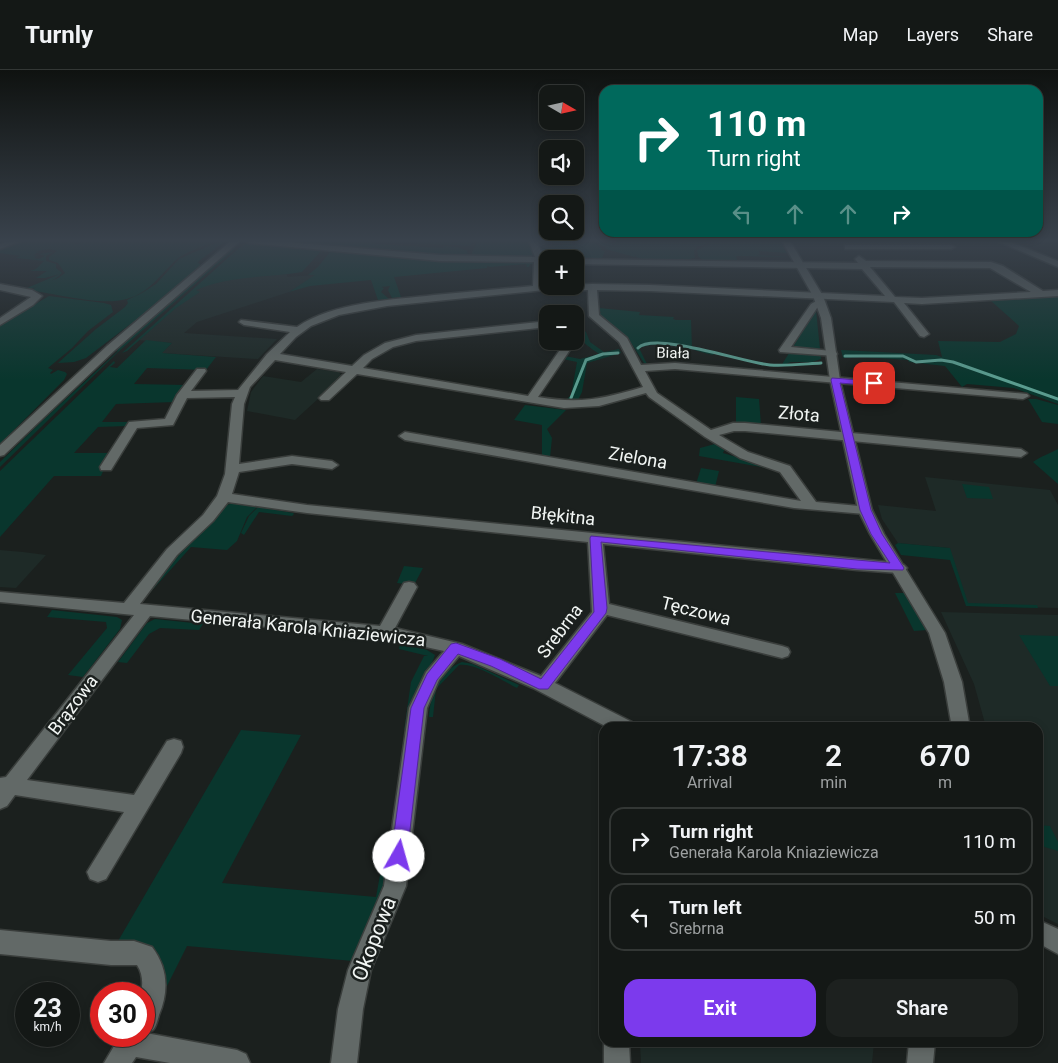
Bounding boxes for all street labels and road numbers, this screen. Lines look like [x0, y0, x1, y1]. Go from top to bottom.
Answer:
street label: Biała [656, 344, 690, 362]
street label: Złota [777, 401, 821, 426]
street label: Zielona [607, 442, 669, 473]
street label: Błękitna [530, 502, 596, 529]
street label: Tęczowa [659, 592, 733, 629]
street label: Srebrna [533, 600, 587, 662]
street label: Generała Karola Kniaziewicza [190, 605, 426, 650]
street label: Brązowa [43, 671, 102, 739]
street label: Okopowa [347, 894, 401, 984]

